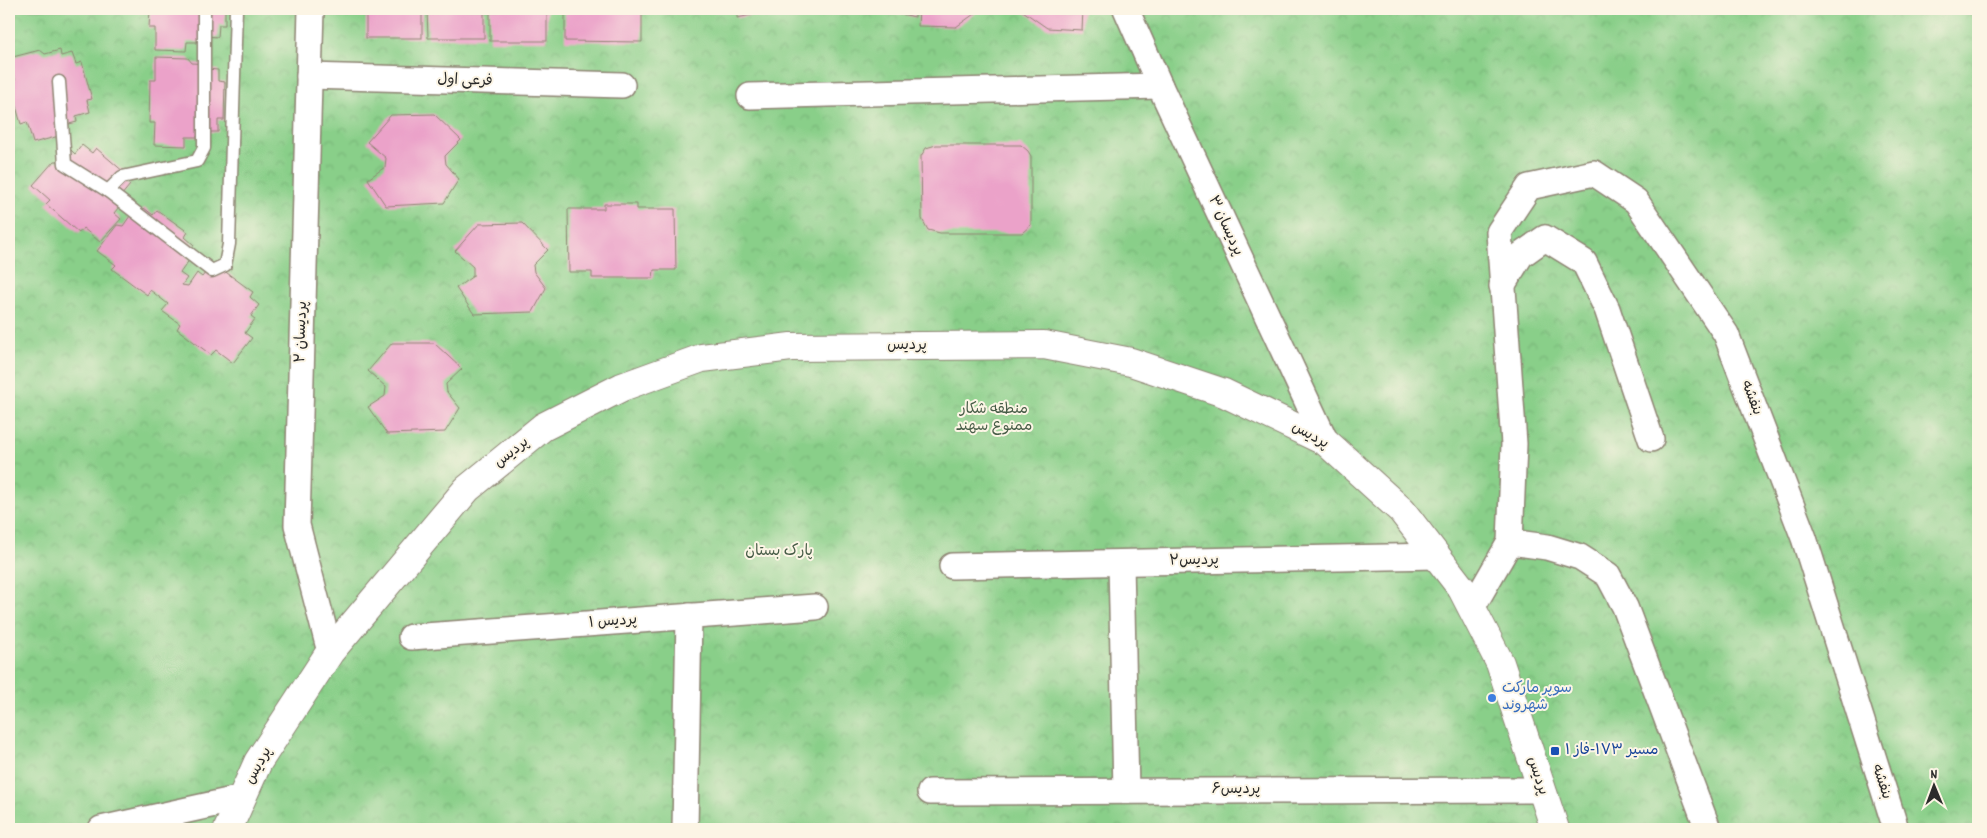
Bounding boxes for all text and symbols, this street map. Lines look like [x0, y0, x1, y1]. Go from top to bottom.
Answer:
street label: فرعی اول [437, 69, 493, 93]
street label: پردیسان ۳ [1201, 192, 1249, 260]
street label: پردیسان ۲ [290, 301, 314, 363]
street label: پردیس [887, 335, 927, 357]
street label: بنفشه [1734, 377, 1768, 419]
park label: منطقه شکار ممنوع سهند [956, 399, 1032, 438]
street label: پردیس [1287, 417, 1333, 455]
street label: پردیس [490, 432, 534, 474]
park label: پارک بستان [745, 541, 813, 563]
street label: پردیس۲ [1169, 550, 1219, 572]
street label: پردیس ۱ [588, 609, 638, 635]
place label: سوپر مارکت شهروند [1502, 678, 1572, 717]
marker: سوپر مارکت شهروند [1486, 692, 1498, 704]
place label: مسیر ۱۷۳-فاز ۱ [1565, 740, 1659, 762]
street label: پردیس [240, 743, 278, 789]
marker: مسیر ۱۷۳-فاز ۱ [1549, 745, 1561, 757]
street label: پردیس [1520, 754, 1554, 798]
north arrow [1910, 760, 1960, 810]
street label: بنفشه [1865, 762, 1897, 802]
text: N [1930, 765, 1938, 785]
street label: پردیس۶ [1212, 779, 1260, 801]

